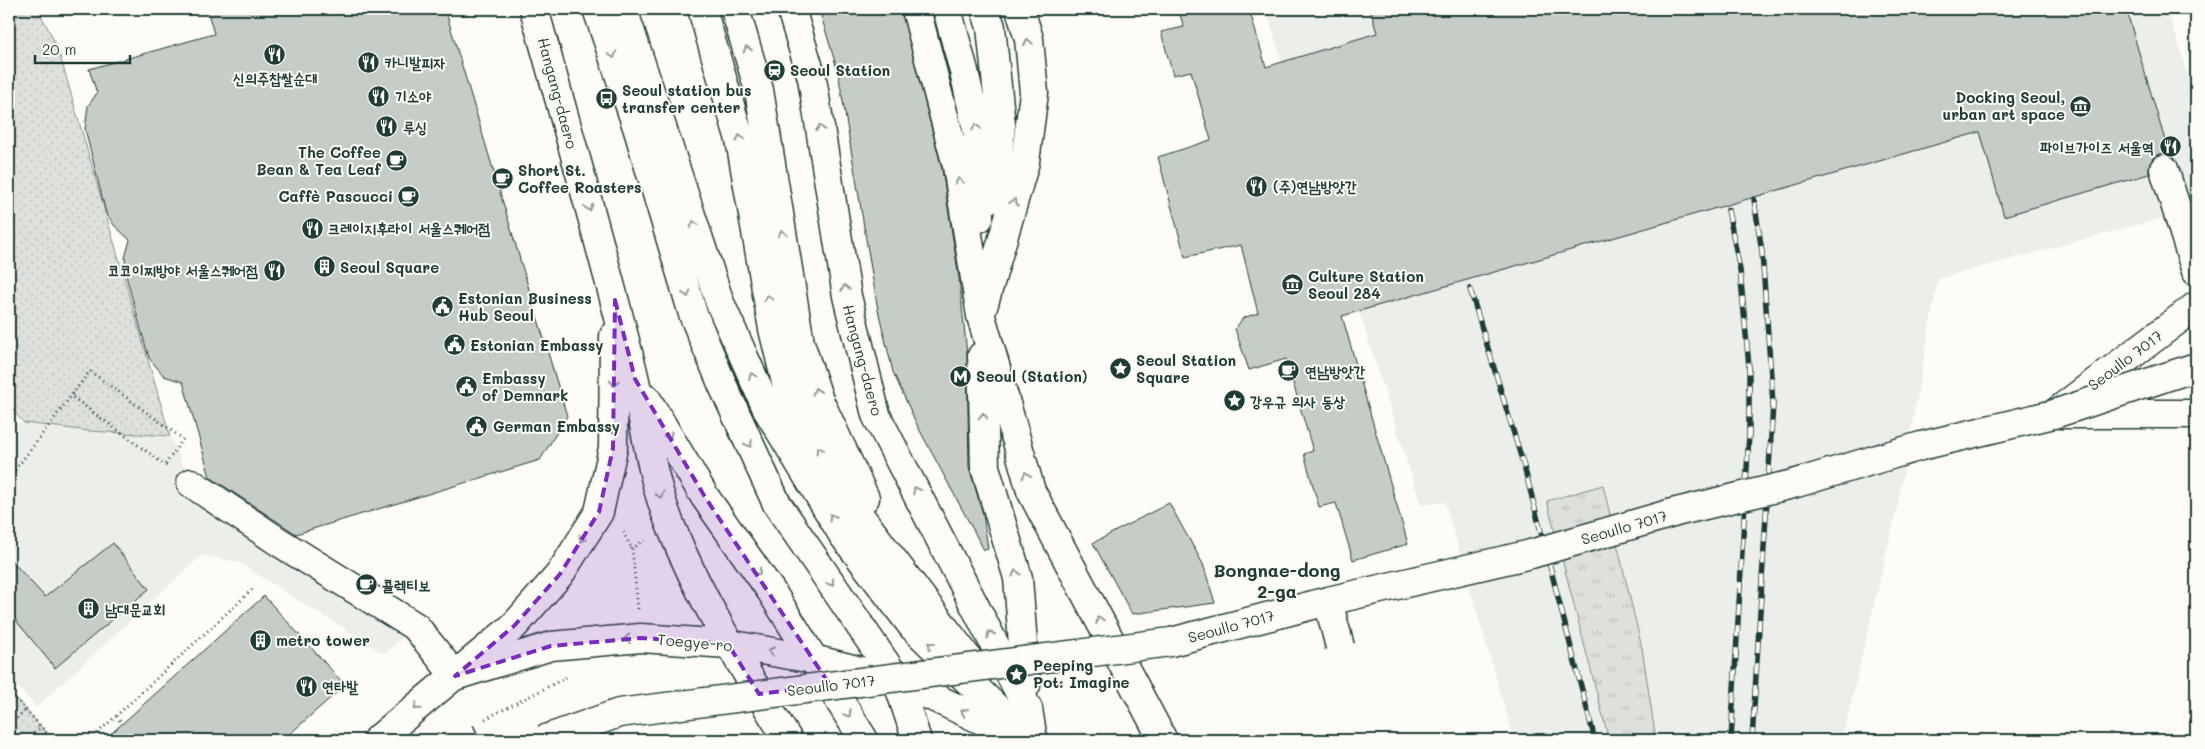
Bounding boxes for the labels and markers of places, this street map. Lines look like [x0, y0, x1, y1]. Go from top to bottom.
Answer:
restaurant icon: 신의주찹쌀순대 [263, 43, 287, 67]
restaurant icon: 카니발피자 [357, 50, 381, 74]
place label: 카니발피자 [384, 52, 445, 72]
station icon: Seoul Station [762, 58, 786, 82]
place label: Seoul Station [790, 60, 890, 80]
place label: 신의주찹쌀순대 [233, 68, 317, 88]
place label: Seoul station bus transfer center [622, 80, 751, 117]
restaurant icon: 기소야 [367, 84, 391, 108]
place label: 기소야 [395, 86, 432, 106]
bus stop icon: Seoul station bus transfer center [594, 87, 618, 111]
place label: Docking Seoul, urban art space [1943, 87, 2065, 124]
museum icon: Docking Seoul, urban art space [2069, 94, 2093, 118]
restaurant icon: 루싱 [375, 115, 399, 139]
place label: 루싱 [403, 117, 427, 137]
restaurant icon: 파이브가이즈 서울역 [2158, 135, 2182, 159]
place label: 파이브가이즈 서울역 [2040, 137, 2154, 157]
place label: The Coffee Bean & Tea Leaf [256, 142, 382, 179]
cafe icon: The Coffee Bean & Tea Leaf [385, 149, 409, 173]
place label: Short St. Coffee Roasters [518, 160, 642, 197]
cafe icon: Short St. Coffee Roasters [490, 167, 514, 191]
restaurant icon: (주)연남방앗간 [1245, 174, 1269, 198]
place label: (주)연남방앗간 [1273, 176, 1357, 196]
cafe icon: Caffè Pascucci [397, 184, 421, 208]
place label: Caffè Pascucci [278, 186, 393, 206]
restaurant icon: 크레이지후라이 서울스퀘어점 [300, 216, 324, 240]
place label: 크레이지후라이 서울스퀘어점 [328, 218, 490, 238]
building icon: Seoul Square [312, 255, 336, 279]
place label: Seoul Square [340, 257, 439, 277]
restaurant icon: 코코이찌방야 서울스퀘어점 [262, 258, 286, 282]
place label: 코코이찌방야 서울스퀘어점 [108, 260, 258, 280]
place label: Culture Station Seoul 284 [1308, 266, 1424, 303]
museum icon: Culture Station Seoul 284 [1280, 273, 1304, 297]
place label: Estonian Business Hub Seoul [458, 288, 592, 325]
public building icon: Estonian Business Hub Seoul [430, 295, 454, 319]
public building icon: Estonian Embassy [442, 333, 466, 357]
place label: Estonian Embassy [470, 335, 603, 355]
place label: Seoul Station Square [1136, 350, 1236, 387]
place icon: Seoul Station Square [1108, 357, 1132, 381]
cafe icon: 연남방앗간 [1277, 359, 1301, 383]
place label: 연남방앗간 [1305, 361, 1365, 381]
metro station icon: Seoul (Station) [948, 364, 972, 388]
place label: Seoul (Station) [976, 366, 1088, 386]
place label: Embassy of Demnark [482, 368, 568, 405]
public building icon: Embassy of Demnark [454, 375, 478, 399]
place icon: 강우규 의사 동상 [1222, 389, 1246, 413]
place label: 강우규 의사 동상 [1250, 391, 1345, 411]
public building icon: German Embassy [465, 414, 489, 438]
place label: German Embassy [493, 416, 620, 436]
cafe icon: 콜렉티보 [354, 573, 378, 597]
place label: 콜렉티보 [382, 575, 430, 595]
building icon: 남대문교회 [77, 597, 101, 621]
place label: 남대문교회 [105, 599, 165, 619]
building icon: metro tower [248, 628, 272, 652]
place label: metro tower [276, 630, 370, 650]
place label: Peeping Pot: Imagine [1033, 655, 1130, 692]
place icon: Peeping Pot: Imagine [1005, 662, 1029, 686]
restaurant icon: 연타발 [294, 674, 318, 698]
place label: 연타발 [322, 676, 358, 696]

